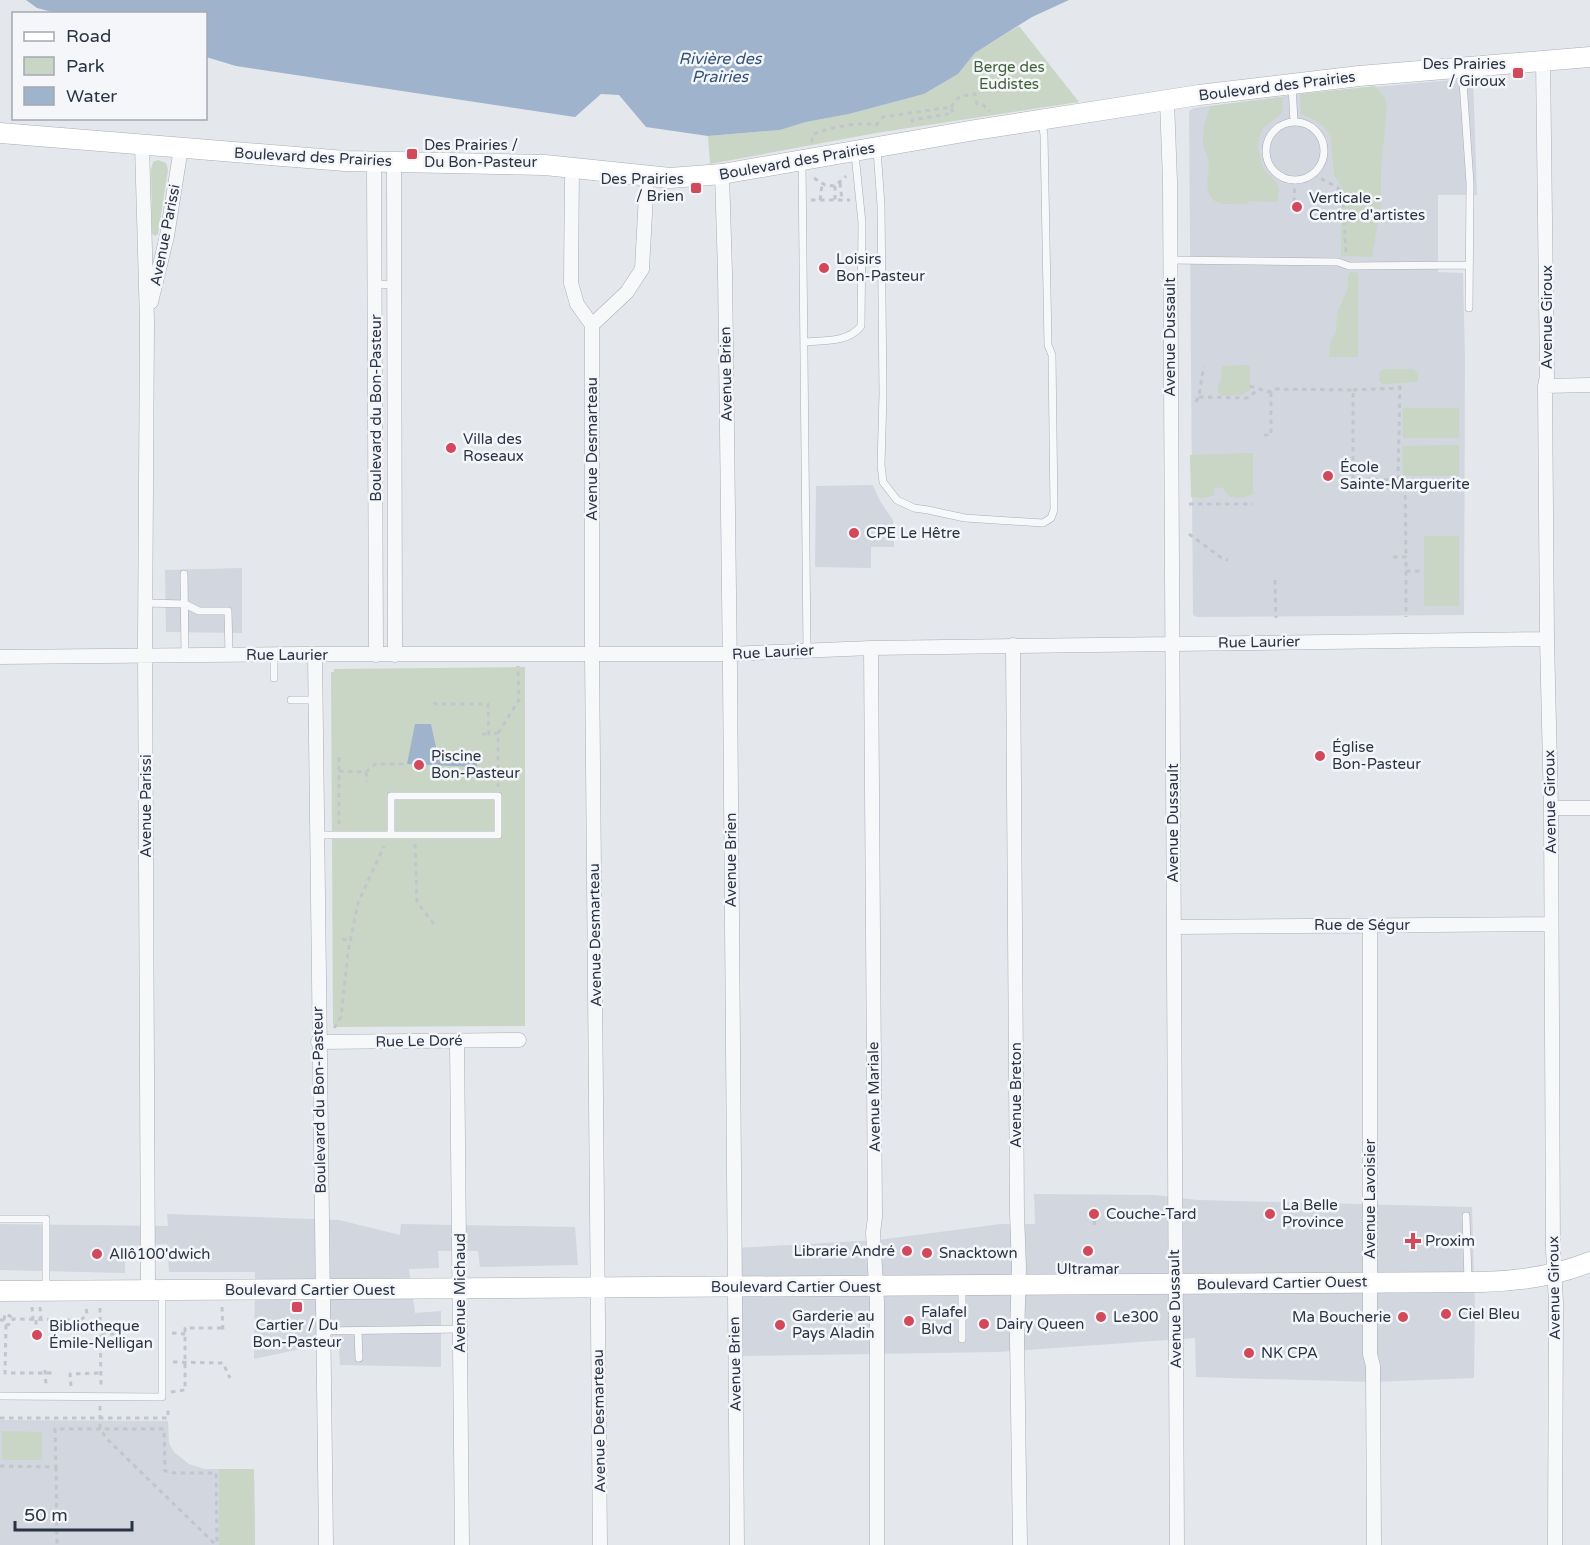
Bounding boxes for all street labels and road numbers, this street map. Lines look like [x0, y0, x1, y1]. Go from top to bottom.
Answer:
street label: Boulevard des Prairies [1197, 67, 1357, 105]
street label: Boulevard des Prairies [718, 138, 876, 184]
street label: Boulevard des Prairies [234, 144, 392, 170]
street label: Avenue Parissi [146, 183, 184, 287]
street label: Avenue Giroux [1538, 265, 1556, 369]
street label: Avenue Dussault [1161, 277, 1179, 397]
street label: Boulevard du Bon-Pasteur [367, 314, 385, 502]
street label: Avenue Brien [716, 326, 736, 422]
street label: Avenue Desmarteau [583, 377, 601, 521]
street label: Rue Laurier [1218, 632, 1300, 652]
street label: Rue Laurier [732, 641, 815, 663]
street label: Rue Laurier [246, 646, 328, 664]
street label: Avenue Giroux [1540, 750, 1560, 854]
street label: Avenue Parissi [137, 754, 155, 858]
street label: Avenue Dussault [1164, 763, 1182, 883]
street label: Avenue Brien [722, 813, 740, 907]
street label: Avenue Desmarteau [585, 863, 605, 1007]
street label: Rue de Ségur [1314, 916, 1410, 934]
street label: Boulevard du Bon-Pasteur [308, 1006, 330, 1194]
street label: Rue Le Doré [375, 1031, 463, 1051]
street label: Avenue Mariale [864, 1042, 884, 1152]
street label: Avenue Breton [1007, 1042, 1025, 1148]
street label: Avenue Lavoisier [1361, 1139, 1379, 1259]
street label: Avenue Michaud [451, 1233, 469, 1353]
street label: Avenue Giroux [1544, 1236, 1564, 1340]
street label: Avenue Dussault [1165, 1249, 1185, 1369]
street label: Boulevard Cartier Ouest [1197, 1273, 1368, 1293]
street label: Boulevard Cartier Ouest [711, 1278, 882, 1296]
street label: Boulevard Cartier Ouest [225, 1281, 396, 1299]
street label: Avenue Brien [725, 1316, 745, 1412]
street label: Avenue Desmarteau [589, 1349, 609, 1493]

